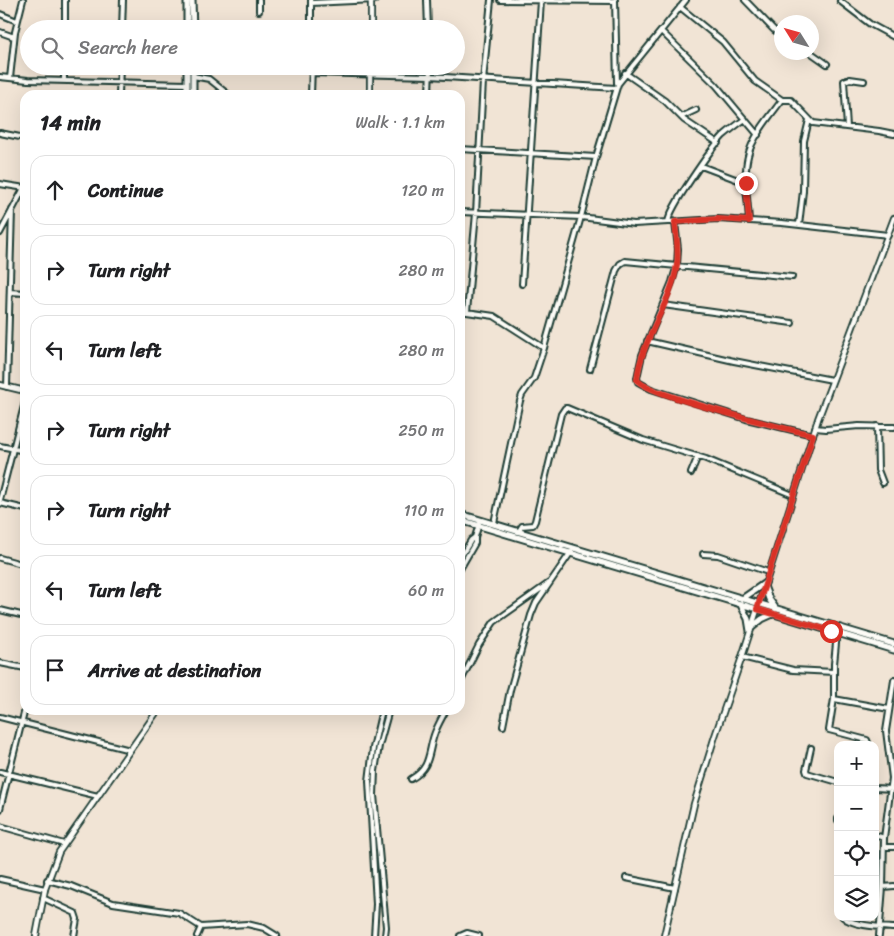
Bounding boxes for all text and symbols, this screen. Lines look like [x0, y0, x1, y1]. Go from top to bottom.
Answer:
north arrow [774, 15, 819, 60]
search box [20, 20, 465, 75]
text: Search here [78, 31, 178, 64]
icon: search [38, 34, 66, 62]
text: 14 min [40, 104, 101, 142]
text: Walk · 1.1 km [355, 108, 445, 137]
route end [735, 172, 758, 195]
text: Continue [88, 174, 164, 207]
icon: ahead [41, 176, 69, 204]
text: 120 m [401, 176, 444, 205]
text: Turn right [88, 254, 170, 287]
icon: right [41, 256, 69, 284]
text: 280 m [399, 256, 444, 285]
text: Turn left [88, 334, 161, 367]
icon: left [41, 336, 69, 364]
text: 280 m [399, 336, 444, 365]
text: Turn right [88, 414, 170, 447]
icon: right [41, 416, 69, 444]
text: 250 m [398, 416, 444, 445]
text: Turn right [88, 494, 170, 527]
icon: right [41, 496, 69, 524]
text: 110 m [404, 496, 444, 525]
text: Turn left [88, 574, 161, 607]
icon: left [41, 576, 69, 604]
text: 60 m [408, 576, 444, 605]
route start [820, 620, 843, 643]
text: Arrive at destination [88, 654, 261, 687]
icon: arrive [41, 656, 69, 684]
map controls [834, 741, 879, 921]
button: + [834, 741, 879, 786]
button: − [834, 786, 879, 831]
button: locate [834, 831, 879, 876]
button: layers [834, 876, 879, 921]

